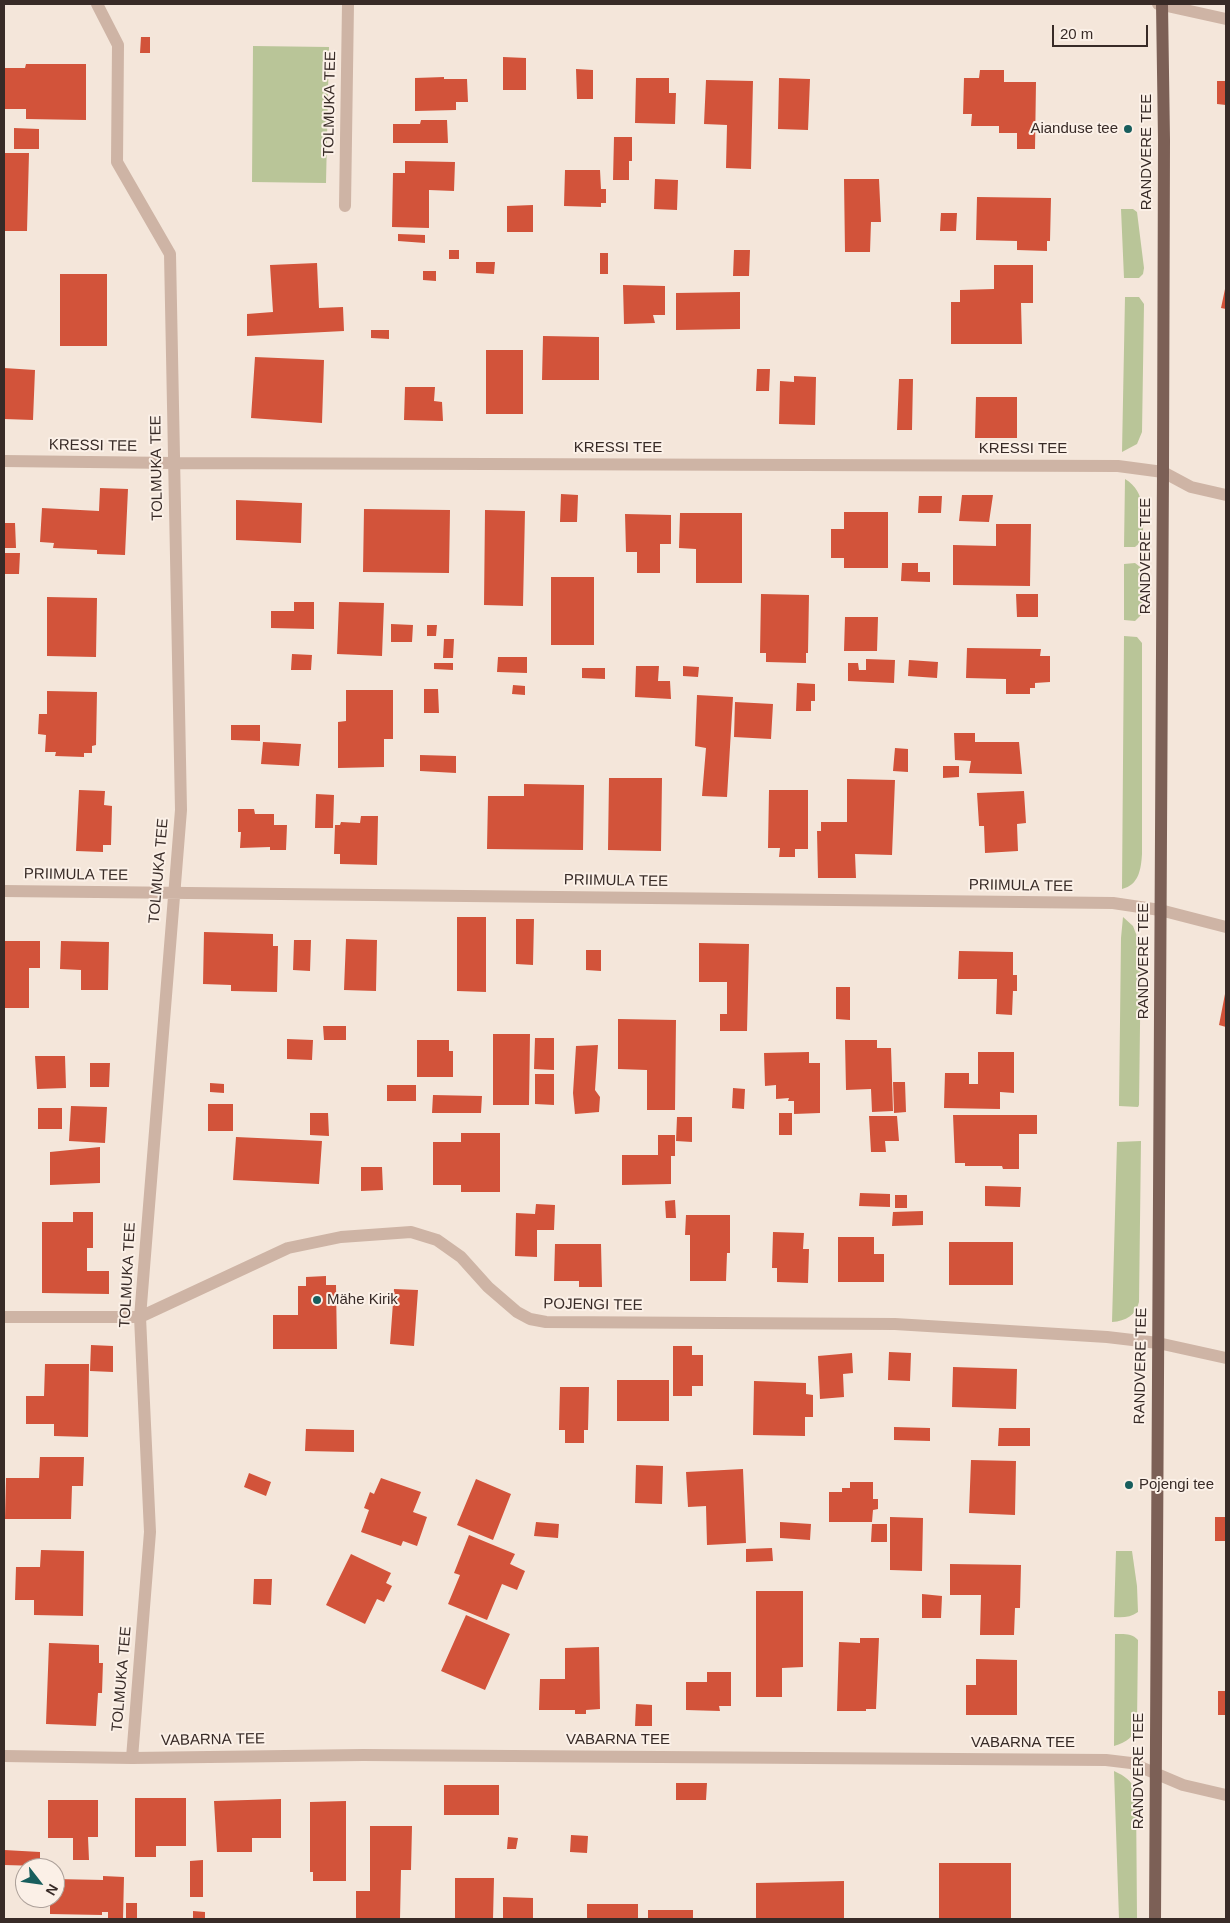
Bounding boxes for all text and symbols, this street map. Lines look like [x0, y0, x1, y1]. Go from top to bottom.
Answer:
scale bar [1055, 15, 1151, 47]
text: 20 m [1060, 25, 1093, 42]
street label: TOLMUKA TEE [320, 51, 340, 157]
street label: RANDVERE TEE [1138, 94, 1156, 210]
place label: Aianduse tee [1030, 120, 1118, 138]
marker: Aianduse tee [1122, 123, 1134, 135]
street label: TOLMUKA TEE [147, 415, 167, 521]
street label: KRESSI TEE [49, 436, 137, 456]
street label: KRESSI TEE [574, 439, 662, 457]
street label: KRESSI TEE [979, 440, 1067, 458]
street label: RANDVERE TEE [1137, 498, 1155, 614]
street label: TOLMUKA TEE [145, 818, 173, 924]
street label: PRIIMULA TEE [24, 865, 128, 885]
street label: PRIIMULA TEE [564, 871, 668, 891]
street label: PRIIMULA TEE [969, 876, 1073, 896]
street label: RANDVERE TEE [1135, 903, 1153, 1019]
street label: TOLMUKA TEE [116, 1222, 140, 1328]
place label: Mähe Kirik [327, 1291, 398, 1309]
marker: Mähe Kirik [311, 1294, 323, 1306]
street label: POJENGI TEE [543, 1295, 643, 1315]
street label: RANDVERE TEE [1131, 1308, 1151, 1424]
place label: Pojengi tee [1139, 1476, 1214, 1494]
marker: Pojengi tee [1123, 1479, 1135, 1491]
street label: TOLMUKA TEE [108, 1626, 136, 1732]
street label: RANDVERE TEE [1130, 1713, 1148, 1829]
street label: VABARNA TEE [161, 1730, 265, 1750]
street label: VABARNA TEE [566, 1731, 670, 1749]
street label: VABARNA TEE [971, 1734, 1075, 1752]
north arrow [15, 1858, 65, 1908]
text: N [43, 1882, 62, 1898]

